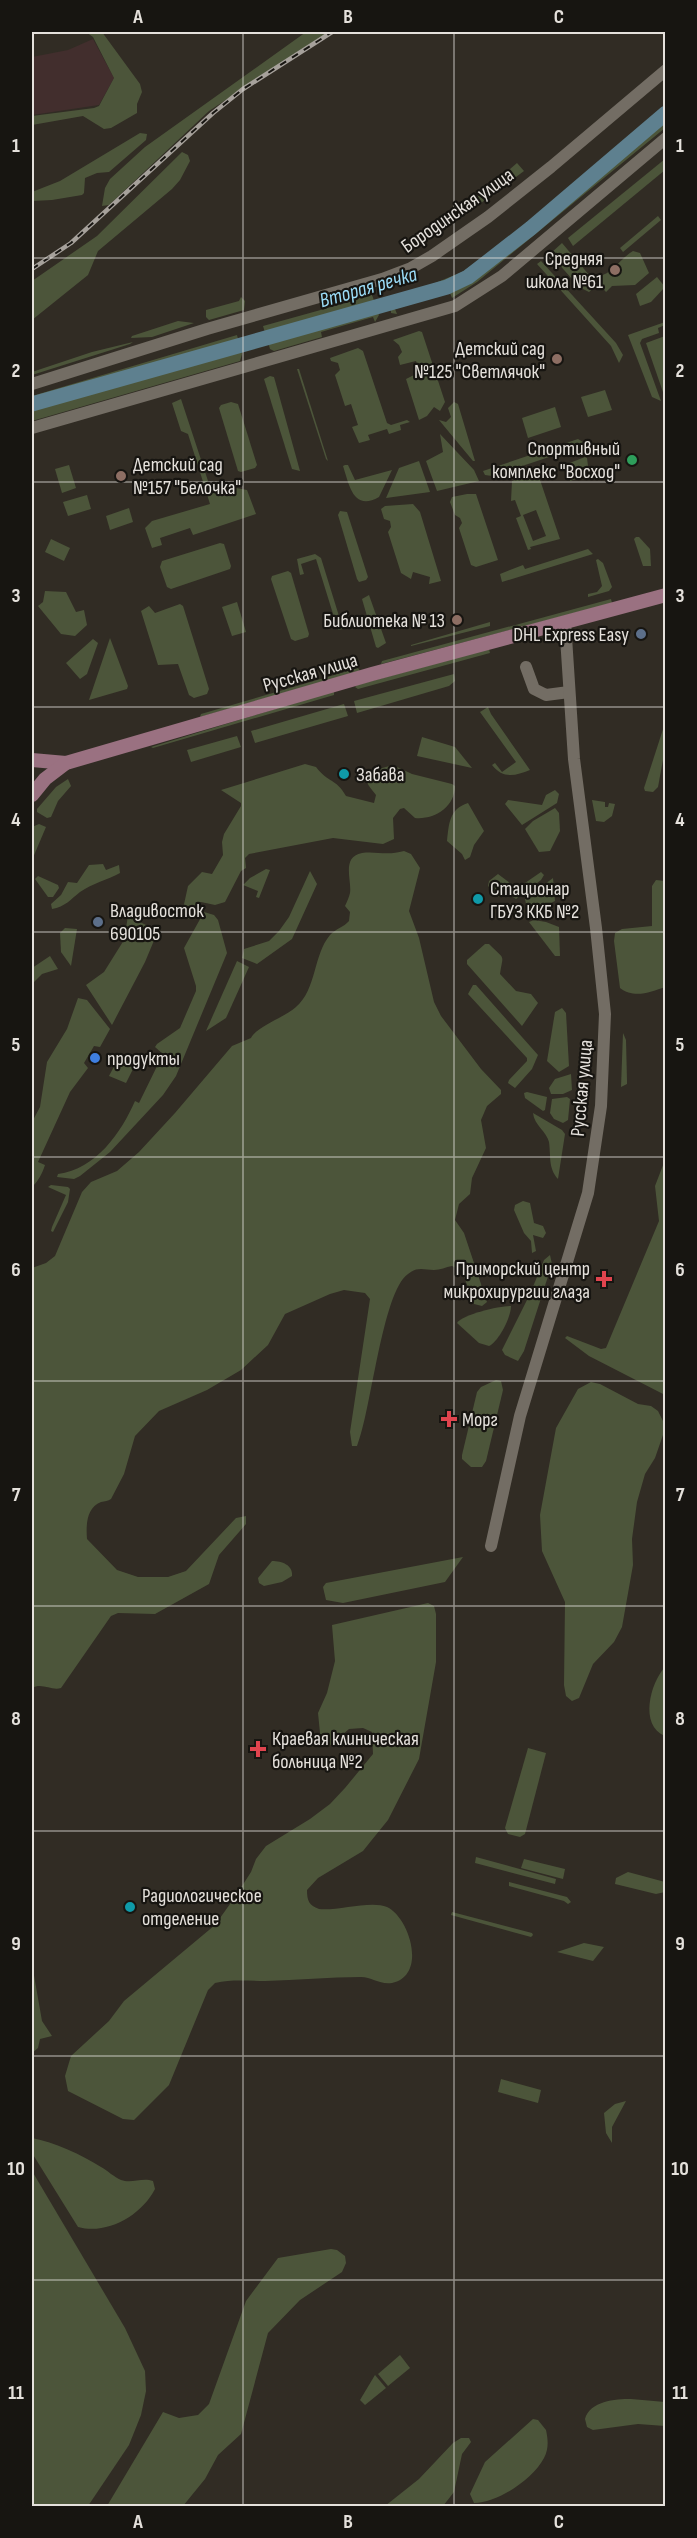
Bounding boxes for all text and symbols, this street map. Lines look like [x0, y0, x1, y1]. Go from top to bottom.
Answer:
text: A [132, 5, 143, 29]
text: B [343, 5, 353, 29]
text: C [554, 5, 564, 29]
text: 1 [12, 134, 20, 158]
text: 1 [676, 134, 684, 158]
street label: Бородинская улица [397, 163, 518, 258]
place label: Средняя школа №61 [526, 247, 603, 294]
water label: Вторая речка [316, 262, 420, 313]
marker: Средняя школа №61 [608, 263, 622, 277]
place label: Детский сад №125 "Светлячок" [414, 337, 545, 384]
marker: Детский сад №125 "Светлячок" [550, 352, 564, 366]
text: 2 [12, 359, 20, 383]
text: 2 [676, 359, 684, 383]
place label: Спортивный комплекс "Восход" [492, 437, 620, 484]
place label: Детский сад №157 "Белочка" [133, 453, 241, 500]
marker: Спортивный комплекс "Восход" [625, 453, 639, 467]
marker: Детский сад №157 "Белочка" [114, 469, 128, 483]
text: 3 [12, 584, 21, 608]
text: 3 [676, 584, 685, 608]
place label: Библиотека № 13 [323, 609, 445, 633]
marker: Библиотека № 13 [450, 613, 464, 627]
place label: DHL Express Easy [513, 623, 629, 647]
marker: DHL Express Easy [634, 627, 648, 641]
street label: Русская улица [260, 648, 360, 698]
place label: Забава [356, 763, 404, 787]
marker: Забава [337, 767, 351, 781]
text: 4 [11, 808, 21, 832]
text: 4 [675, 808, 685, 832]
place label: Стационар ГБУЗ ККБ №2 [490, 877, 579, 924]
marker: Стационар ГБУЗ ККБ №2 [471, 892, 485, 906]
place label: Владивосток 690105 [110, 899, 204, 946]
marker: Владивосток 690105 [91, 915, 105, 929]
text: 5 [12, 1033, 21, 1057]
text: 5 [676, 1033, 685, 1057]
street label: Русская улица [566, 1039, 598, 1138]
place label: продукты [107, 1047, 180, 1071]
marker: продукты [88, 1051, 102, 1065]
place label: Приморский центр микрохирургии глаза [443, 1257, 590, 1304]
text: 6 [11, 1258, 21, 1282]
text: 6 [675, 1258, 685, 1282]
marker: Приморский центр микрохирургии глаза [595, 1270, 613, 1288]
place label: Морг [462, 1408, 498, 1432]
marker: Морг [440, 1410, 458, 1428]
text: 7 [12, 1483, 21, 1507]
text: 7 [676, 1483, 685, 1507]
text: 8 [11, 1707, 21, 1731]
text: 8 [675, 1707, 685, 1731]
place label: Краевая клиническая больница №2 [272, 1727, 419, 1774]
marker: Краевая клиническая больница №2 [249, 1740, 267, 1758]
place label: Радиологическое отделение [142, 1884, 262, 1931]
marker: Радиологическое отделение [123, 1900, 137, 1914]
text: 9 [11, 1932, 21, 1956]
text: 9 [675, 1932, 685, 1956]
text: 10 [7, 2157, 25, 2181]
text: 10 [671, 2157, 689, 2181]
text: 11 [8, 2381, 24, 2405]
text: 11 [672, 2381, 688, 2405]
text: A [132, 2510, 143, 2534]
text: B [343, 2510, 353, 2534]
text: C [554, 2510, 564, 2534]

